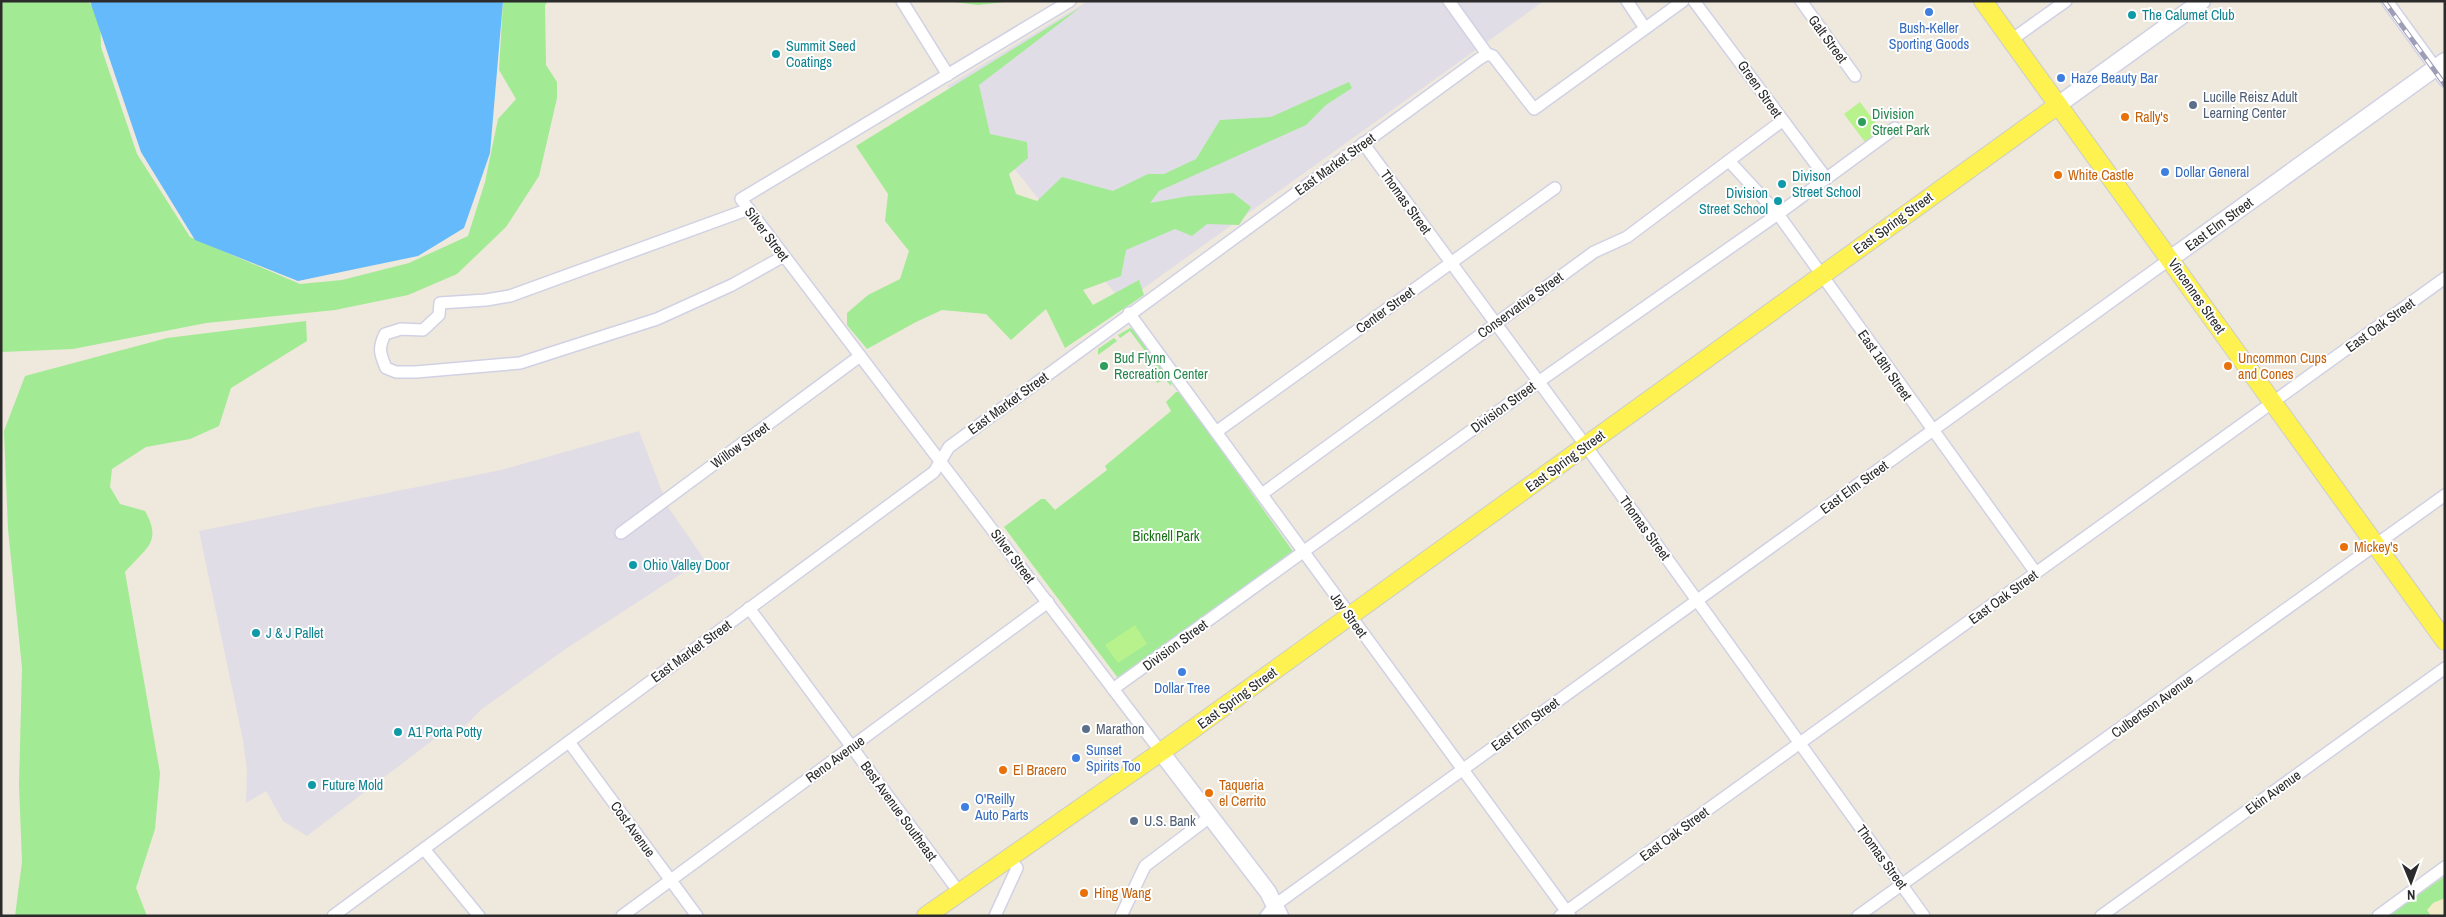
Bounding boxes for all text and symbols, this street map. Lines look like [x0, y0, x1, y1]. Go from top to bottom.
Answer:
marker: Bush-Keller Sporting Goods [1923, 6, 1935, 18]
place label: The Calumet Club [2142, 6, 2235, 24]
marker: The Calumet Club [2126, 9, 2138, 21]
street label: Galt Street [1805, 12, 1851, 66]
place label: Bush-Keller Sporting Goods [1889, 19, 1969, 53]
place label: Summit Seed Coatings [786, 37, 856, 71]
marker: Summit Seed Coatings [770, 48, 782, 60]
street label: Green Street [1734, 57, 1786, 121]
place label: Haze Beauty Bar [2071, 69, 2158, 87]
marker: Haze Beauty Bar [2055, 72, 2067, 84]
place label: Lucille Reisz Adult Learning Center [2203, 88, 2297, 122]
marker: Lucille Reisz Adult Learning Center [2187, 99, 2199, 111]
place label: Division Street Park [1872, 105, 1930, 139]
place label: Rally's [2135, 108, 2169, 126]
marker: Rally's [2119, 111, 2131, 123]
marker: Division Street Park [1856, 116, 1868, 128]
street label: East Market Street [1291, 129, 1379, 199]
place label: Dollar General [2175, 163, 2249, 181]
street label: Thomas Street [1377, 166, 1435, 238]
place label: White Castle [2068, 166, 2134, 184]
marker: Dollar General [2159, 166, 2171, 178]
place label: Divison Street School [1792, 167, 1861, 201]
marker: White Castle [2052, 169, 2064, 181]
marker: Divison Street School [1776, 178, 1788, 190]
place label: Division Street School [1699, 184, 1768, 218]
street label: East Spring Street [1850, 188, 1936, 258]
street label: East Elm Street [2181, 193, 2257, 255]
marker: Division Street School [1772, 195, 1784, 207]
street label: Silver Street [741, 203, 793, 265]
street label: Vincennes Street [2164, 255, 2230, 337]
street label: Conservative Street [1474, 268, 1566, 342]
street label: Center Street [1352, 283, 1418, 337]
street label: East Oak Street [2342, 294, 2418, 356]
street label: East 18th Street [1854, 326, 1916, 404]
place label: Bud Flynn Recreation Center [1114, 349, 1208, 383]
place label: Uncommon Cups and Cones [2238, 349, 2327, 383]
marker: Bud Flynn Recreation Center [1098, 360, 1110, 372]
marker: Uncommon Cups and Cones [2222, 360, 2234, 372]
street label: East Market Street [964, 368, 1052, 438]
street label: Division Street [1467, 377, 1539, 437]
street label: Willow Street [707, 418, 773, 472]
street label: East Spring Street [1522, 426, 1608, 496]
street label: East Elm Street [1816, 456, 1892, 518]
street label: Thomas Street [1616, 492, 1674, 564]
street label: Silver Street [987, 525, 1039, 587]
park label: Bicknell Park [1133, 527, 1200, 545]
place label: Mickey's [2354, 538, 2399, 556]
marker: Mickey's [2338, 541, 2350, 553]
place label: Ohio Valley Door [643, 556, 730, 574]
marker: Ohio Valley Door [627, 559, 639, 571]
street label: East Oak Street [1965, 566, 2041, 628]
street label: Jay Street [1327, 589, 1371, 641]
street label: Division Street [1139, 615, 1211, 675]
street label: East Market Street [647, 616, 735, 686]
place label: J & J Pallet [266, 624, 323, 642]
marker: J & J Pallet [250, 627, 262, 639]
street label: East Spring Street [1194, 663, 1280, 733]
marker: Dollar Tree [1176, 666, 1188, 678]
street label: Culbertson Avenue [2108, 670, 2196, 742]
place label: Dollar Tree [1154, 679, 1210, 697]
street label: East Elm Street [1487, 693, 1563, 755]
place label: Marathon [1096, 720, 1145, 738]
place label: A1 Porta Potty [407, 723, 482, 741]
marker: Marathon [1080, 723, 1092, 735]
marker: A1 Porta Potty [392, 726, 404, 738]
street label: Reno Avenue [802, 732, 868, 786]
place label: Sunset Spirits Too [1086, 741, 1141, 775]
marker: Sunset Spirits Too [1070, 752, 1082, 764]
street label: Best Avenue Southeast [857, 758, 941, 864]
place label: El Bracero [1013, 761, 1067, 779]
marker: El Bracero [997, 764, 1009, 776]
street label: Ekin Avenue [2242, 766, 2304, 818]
place label: Future Mold [322, 776, 383, 794]
place label: Taqueria el Cerrito [1219, 776, 1266, 810]
marker: Future Mold [306, 779, 318, 791]
marker: Taqueria el Cerrito [1203, 787, 1215, 799]
place label: O'Reilly Auto Parts [974, 790, 1029, 824]
street label: Cost Avenue [607, 797, 659, 861]
marker: O'Reilly Auto Parts [959, 801, 971, 813]
street label: East Oak Street [1636, 803, 1712, 865]
place label: U.S. Bank [1144, 812, 1196, 830]
marker: U.S. Bank [1128, 815, 1140, 827]
street label: Thomas Street [1853, 821, 1911, 893]
north arrow [2386, 857, 2436, 907]
place label: Hing Wang [1094, 884, 1152, 902]
text: N [2407, 886, 2416, 904]
marker: Hing Wang [1078, 887, 1090, 899]

